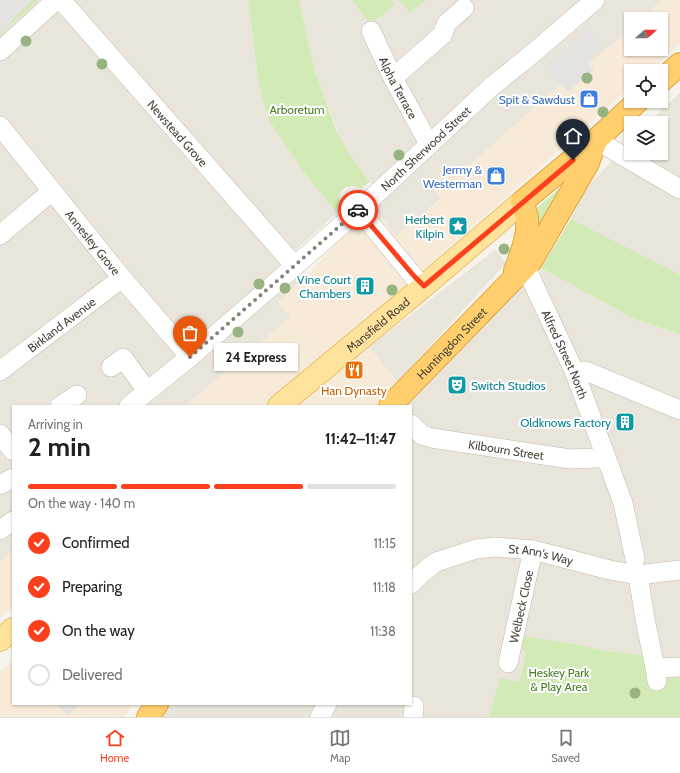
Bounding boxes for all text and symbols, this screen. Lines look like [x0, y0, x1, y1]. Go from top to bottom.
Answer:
north arrow [624, 12, 668, 56]
map controls [624, 12, 668, 160]
street label: Alpha Terrace [376, 54, 421, 121]
button: locate [624, 64, 668, 108]
shop icon: Spit & Sawdust [578, 88, 600, 110]
place label: Spit & Sawdust [499, 92, 575, 107]
street label: Newstead Grove [145, 97, 211, 169]
park label: Arboretum [269, 102, 325, 117]
street label: North Sherwood Street [377, 103, 473, 194]
button: layers [624, 116, 668, 160]
pin [556, 119, 590, 160]
icon: home [562, 125, 584, 147]
place label: Jermy & Westerman [423, 162, 483, 191]
shop icon: Jermy & Westerman [485, 165, 507, 187]
courier [338, 190, 378, 230]
icon: car [347, 199, 369, 221]
street label: Annesley Grove [62, 206, 124, 278]
place label: Herbert Kilpin [405, 212, 444, 241]
place icon: Herbert Kilpin [447, 215, 469, 237]
place label: Vine Court Chambers [297, 272, 351, 301]
building icon: Vine Court Chambers [354, 275, 376, 297]
street label: Birkland Avenue [24, 294, 98, 355]
street label: Mansfield Road [343, 294, 412, 355]
street label: Huntingdon Street [413, 304, 490, 382]
street label: Alfred Street North [539, 307, 591, 401]
pin [173, 316, 207, 357]
icon: bag [179, 322, 201, 344]
callout: 24 Express [214, 343, 298, 371]
text: 24 Express [226, 349, 286, 365]
restaurant icon: Han Dynasty [343, 359, 365, 381]
theatre icon: Switch Studios [446, 374, 468, 396]
place label: Switch Studios [471, 378, 546, 393]
place label: Han Dynasty [321, 383, 387, 398]
building icon: Oldknows Factory [614, 411, 636, 433]
place label: Oldknows Factory [520, 415, 611, 430]
text: Arriving in [28, 416, 83, 432]
text: 11:42–11:47 [325, 430, 396, 448]
text: 2 min [28, 431, 91, 463]
street label: Kilbourn Street [467, 436, 545, 462]
text: On the way · 140 m [28, 495, 135, 511]
icon: check [28, 532, 50, 554]
text: Confirmed [62, 534, 130, 552]
text: 11:15 [374, 535, 396, 551]
street label: St Ann's Way [508, 541, 575, 568]
street label: Welbeck Close [505, 569, 536, 644]
icon: check [28, 576, 50, 598]
text: Preparing [62, 578, 122, 596]
text: 11:18 [373, 579, 396, 595]
icon: check [28, 620, 50, 642]
text: On the way [62, 622, 135, 640]
text: 11:38 [370, 623, 396, 639]
park label: Heskey Park & Play Area [529, 665, 590, 694]
text: Delivered [62, 666, 123, 684]
tab: Home [100, 727, 129, 765]
tab: Map [329, 727, 351, 765]
tab: Saved [551, 727, 580, 765]

